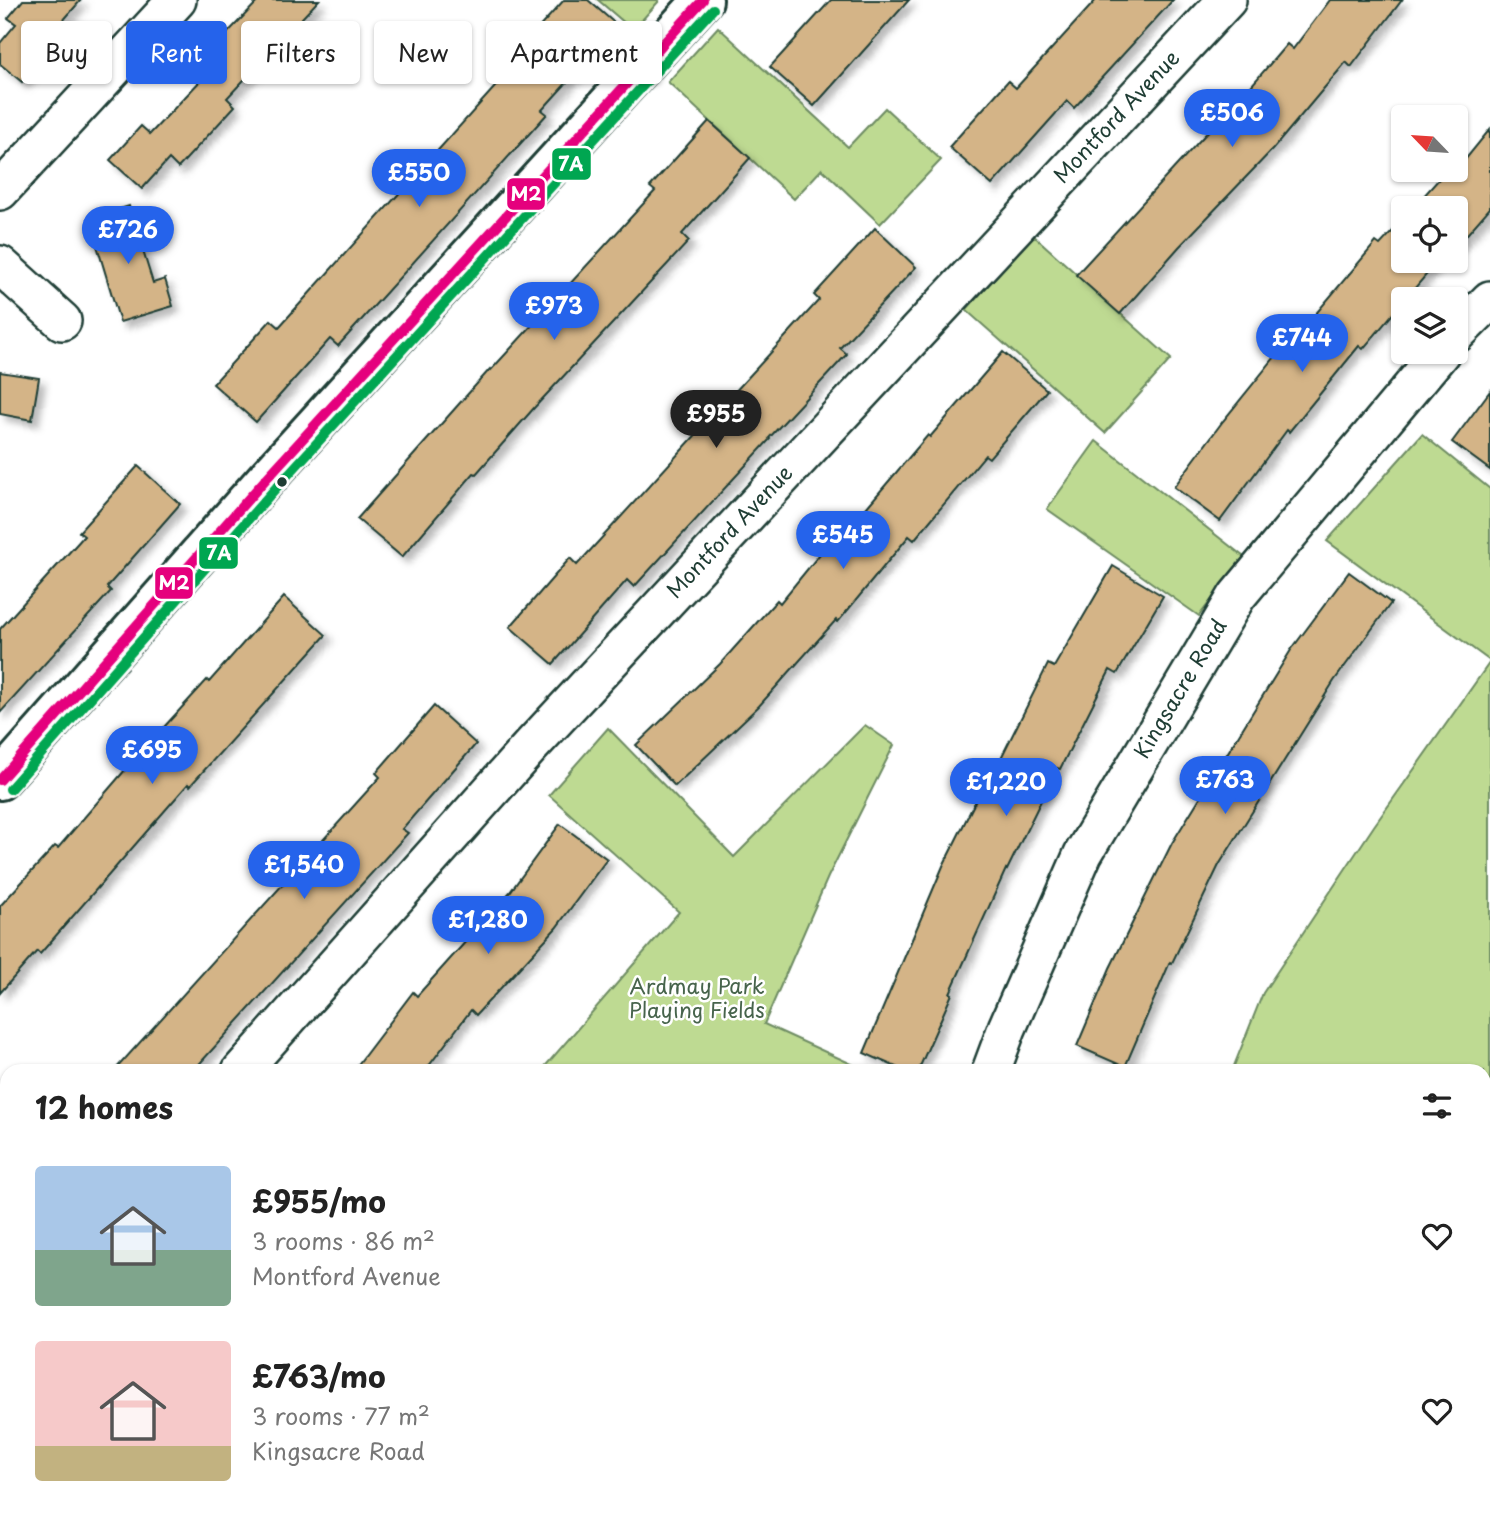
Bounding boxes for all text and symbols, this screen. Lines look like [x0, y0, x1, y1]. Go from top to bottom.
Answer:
chip: Buy [21, 21, 112, 84]
chip: Rent [126, 21, 227, 84]
chip: Filters [241, 21, 360, 84]
chip: New [374, 21, 472, 84]
chip: Apartment [486, 21, 662, 84]
street label: Montford Avenue [1045, 42, 1186, 190]
pin: £506 [1191, 90, 1273, 149]
text: £506 [1200, 94, 1264, 129]
north arrow [1391, 105, 1468, 182]
map controls [1391, 105, 1468, 364]
line badge: 7A [551, 147, 592, 181]
text: 7A [558, 149, 584, 177]
pin: £550 [378, 150, 460, 209]
text: £550 [388, 154, 450, 189]
line badge: M2 [506, 177, 546, 211]
text: M2 [510, 179, 542, 207]
button: locate [1391, 196, 1468, 273]
pin: £726 [87, 206, 169, 266]
text: £726 [98, 211, 158, 246]
pin: £973 [513, 282, 595, 342]
text: £973 [525, 287, 583, 322]
button: layers [1391, 287, 1468, 364]
pin: £744 [1261, 314, 1343, 374]
text: £744 [1272, 319, 1332, 354]
pin: £955 [675, 391, 757, 450]
text: £955 [686, 395, 746, 430]
street label: Montford Avenue [658, 457, 799, 605]
unlabelled marker [275, 475, 289, 489]
pin: £545 [802, 512, 884, 571]
text: £545 [812, 516, 874, 551]
line badge: 7A [198, 536, 239, 570]
text: 7A [206, 538, 232, 566]
line badge: M2 [154, 566, 194, 600]
text: M2 [158, 568, 190, 596]
street label: Kingsacre Road [1125, 612, 1234, 764]
pin: £695 [111, 726, 193, 786]
text: £695 [122, 731, 182, 766]
pin: £763 [1184, 756, 1266, 816]
pin: £1,220 [949, 758, 1063, 818]
text: £763 [1196, 761, 1254, 796]
text: £1,220 [966, 763, 1046, 798]
pin: £1,540 [247, 842, 361, 901]
text: £1,540 [264, 846, 344, 881]
pin: £1,280 [431, 897, 545, 956]
text: £1,280 [448, 901, 528, 936]
park label: Ardmay Park Playing Fields [629, 969, 765, 1025]
text: 12 homes [35, 1084, 173, 1129]
icon: filters [1418, 1087, 1456, 1125]
text: £955/mo [252, 1178, 386, 1223]
icon: home [91, 1194, 175, 1278]
icon: heart [1418, 1217, 1456, 1255]
text: 3 rooms · 86 m² [252, 1223, 435, 1258]
text: Montford Avenue [252, 1258, 441, 1293]
text: £763/mo [252, 1353, 386, 1398]
icon: home [91, 1369, 175, 1453]
icon: heart [1418, 1392, 1456, 1430]
text: 3 rooms · 77 m² [252, 1398, 430, 1433]
text: Kingsacre Road [252, 1433, 425, 1468]

